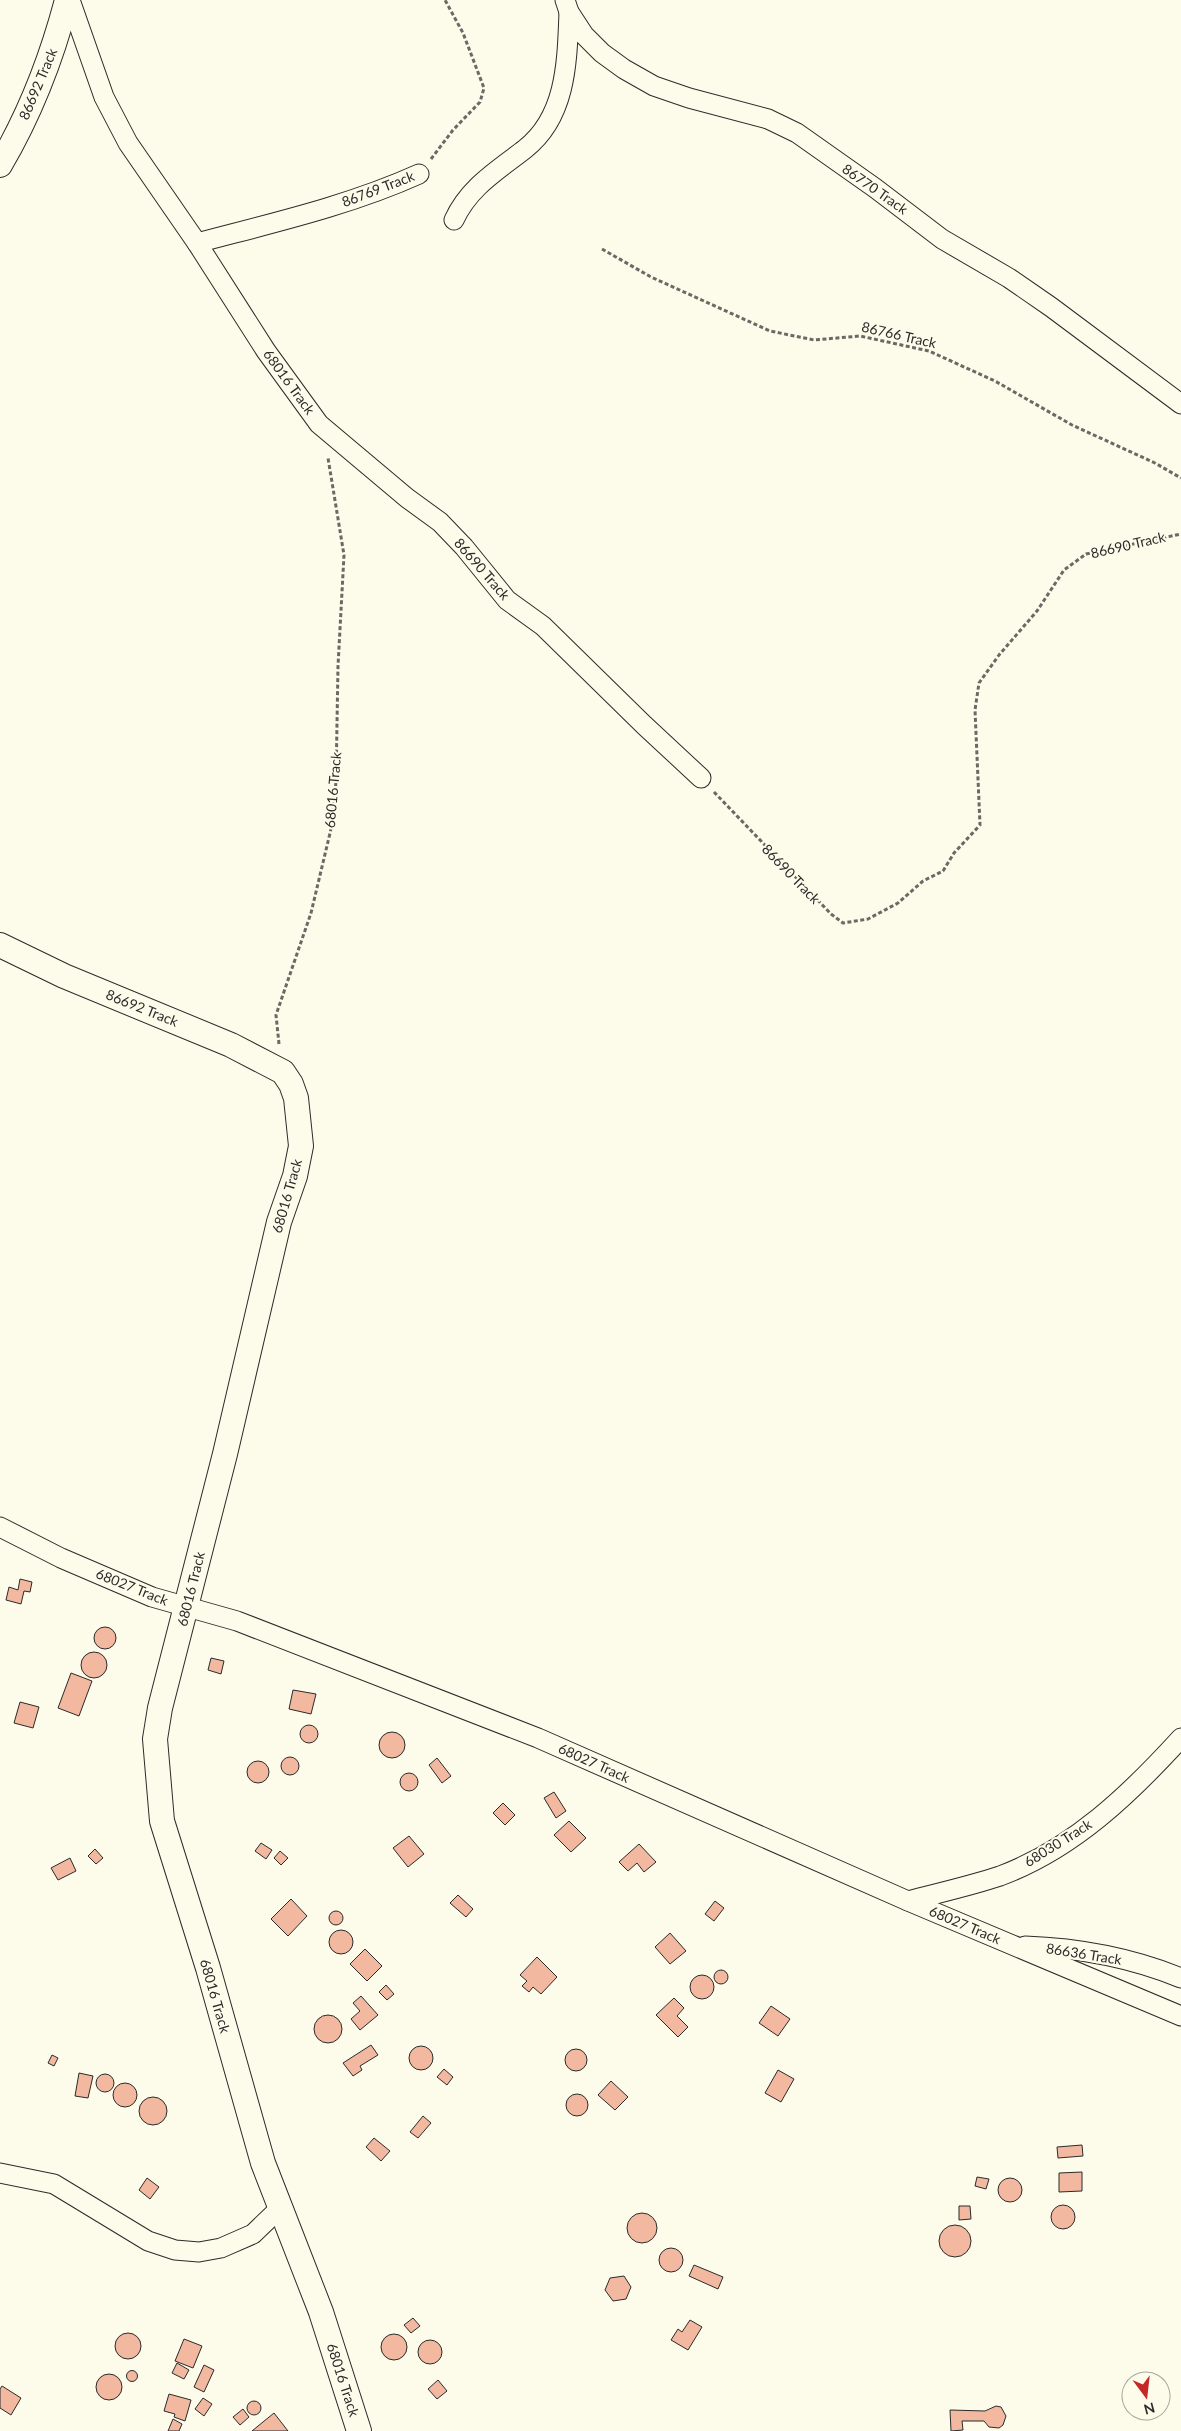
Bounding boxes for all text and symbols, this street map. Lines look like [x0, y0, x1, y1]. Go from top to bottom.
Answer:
street label: 86692 Track [15, 45, 61, 122]
street label: 86770 Track [839, 160, 912, 218]
street label: 86769 Track [339, 167, 417, 210]
street label: 86766 Track [860, 318, 939, 352]
street label: 68016 Track [260, 346, 319, 418]
street label: 86690 Track [1089, 527, 1168, 561]
street label: 86690 Track [451, 534, 514, 604]
street label: 68016 Track [321, 750, 344, 829]
street label: 86690 Track [759, 840, 825, 908]
street label: 86692 Track [104, 985, 182, 1030]
street label: 68016 Track [268, 1156, 305, 1235]
street label: 68016 Track [173, 1549, 208, 1628]
street label: 68027 Track [94, 1564, 172, 1609]
street label: 68027 Track [556, 1739, 633, 1786]
street label: 68030 Track [1021, 1815, 1095, 1870]
street label: 68027 Track [927, 1902, 1004, 1948]
street label: 86636 Track [1045, 1939, 1124, 1968]
street label: 68016 Track [197, 1957, 234, 2036]
street label: 68016 Track [324, 2341, 364, 2420]
north arrow [1121, 2371, 1171, 2421]
text: N [1142, 2399, 1157, 2419]

